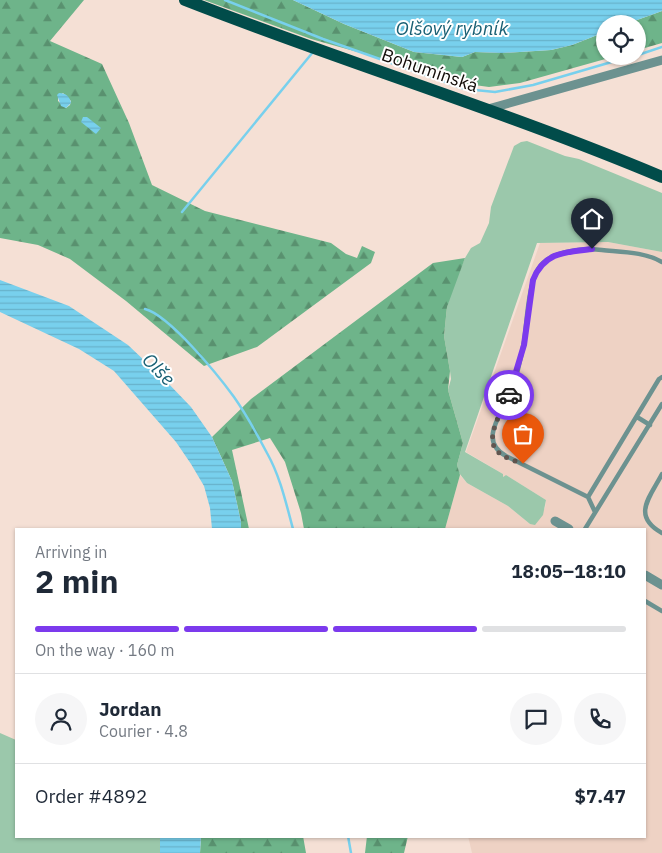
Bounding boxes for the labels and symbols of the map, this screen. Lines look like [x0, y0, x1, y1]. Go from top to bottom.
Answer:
water label: Olšový rybník [396, 16, 509, 40]
street label: Bohumínská [379, 43, 482, 97]
pin [571, 198, 613, 249]
water label: Olše [138, 348, 181, 391]
courier [484, 370, 534, 420]
pin [502, 413, 544, 464]

